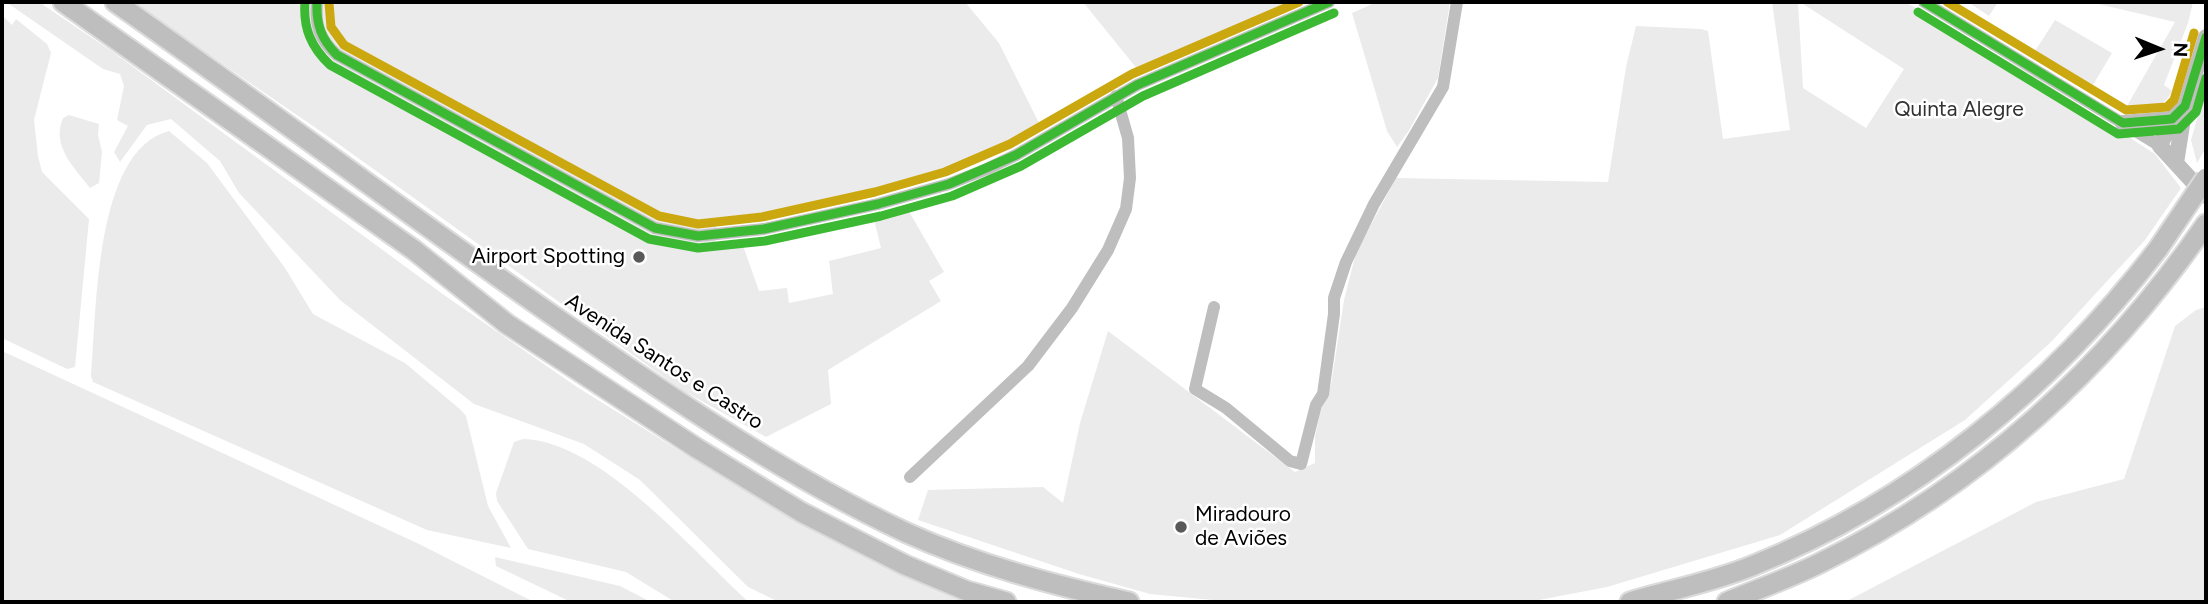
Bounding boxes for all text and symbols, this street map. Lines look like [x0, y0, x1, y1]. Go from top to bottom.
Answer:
north arrow [2124, 14, 2194, 84]
text: N [2169, 42, 2192, 57]
park label: Quinta Alegre [1894, 97, 2024, 123]
place label: Airport Spotting [472, 244, 625, 270]
marker: Airport Spotting [631, 249, 647, 265]
street label: Avenida Santos e Castro [560, 289, 768, 435]
place label: Miradouro de Aviões [1195, 502, 1291, 552]
marker: Miradouro de Aviões [1173, 519, 1189, 535]

